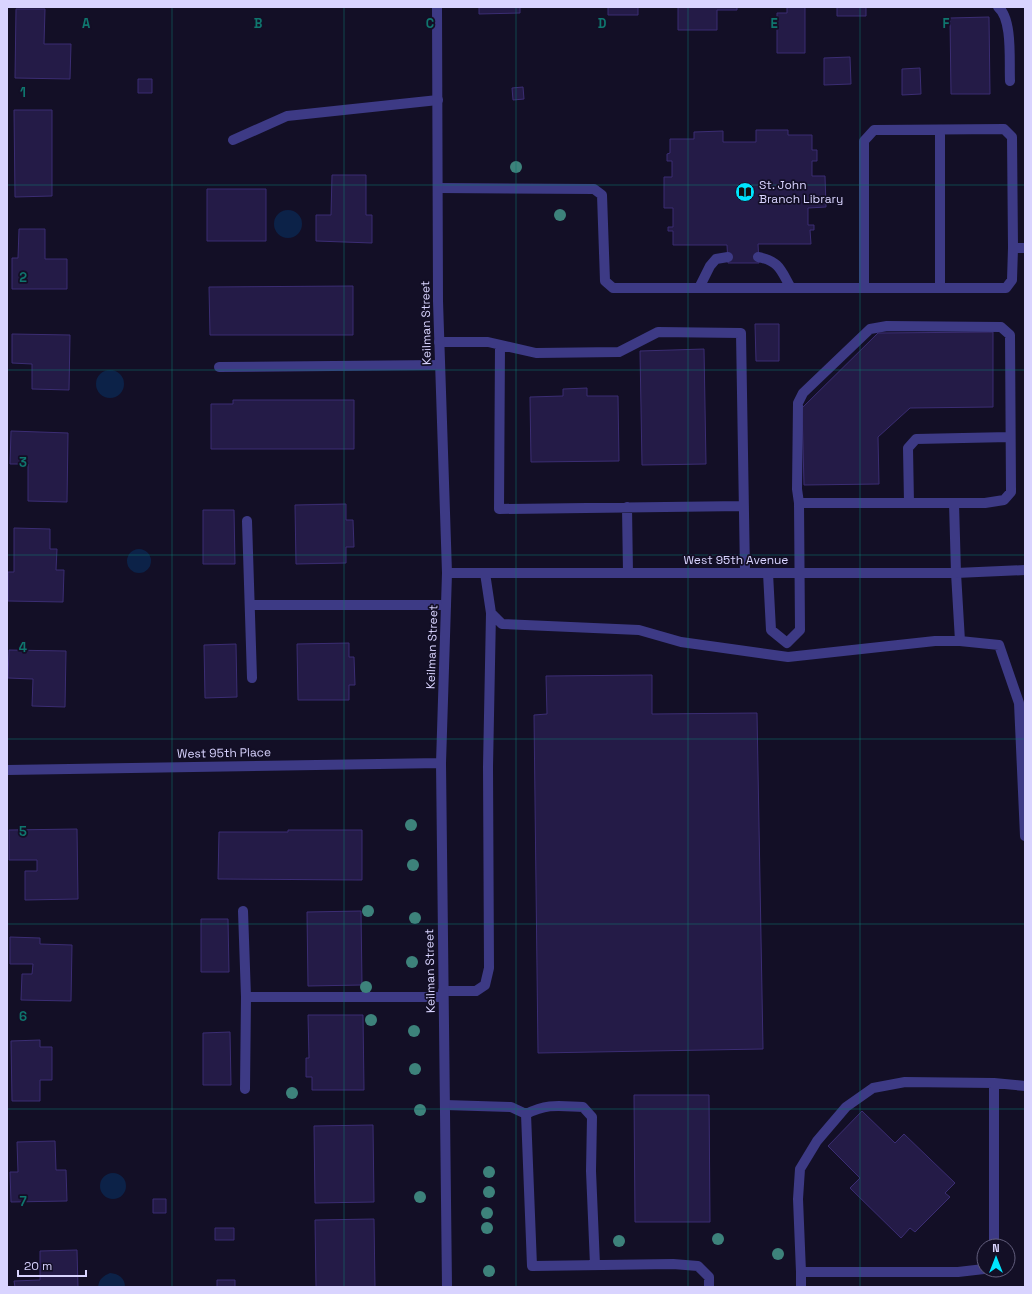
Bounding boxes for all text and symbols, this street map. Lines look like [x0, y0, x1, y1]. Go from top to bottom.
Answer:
text: A [82, 15, 91, 32]
text: B [254, 15, 263, 32]
text: C [426, 15, 434, 32]
text: D [598, 15, 607, 32]
text: E [770, 15, 778, 32]
text: F [943, 15, 950, 32]
text: 1 [20, 84, 26, 101]
place label: St. John Branch Library [759, 177, 843, 207]
library icon: St. John Branch Library [734, 181, 756, 203]
text: 2 [19, 269, 27, 286]
street label: Keilman Street [417, 281, 435, 365]
text: 3 [19, 454, 27, 471]
street label: West 95th Avenue [684, 552, 788, 568]
street label: Keilman Street [423, 605, 441, 689]
text: 4 [19, 639, 27, 656]
street label: West 95th Place [177, 744, 271, 762]
text: 5 [19, 823, 27, 840]
street label: Keilman Street [421, 929, 439, 1013]
text: 6 [19, 1008, 27, 1025]
text: 7 [19, 1193, 27, 1210]
north arrow [976, 1238, 1016, 1278]
text: N [992, 1241, 1000, 1255]
scale bar [18, 1252, 86, 1278]
text: 20 m [24, 1258, 52, 1274]

